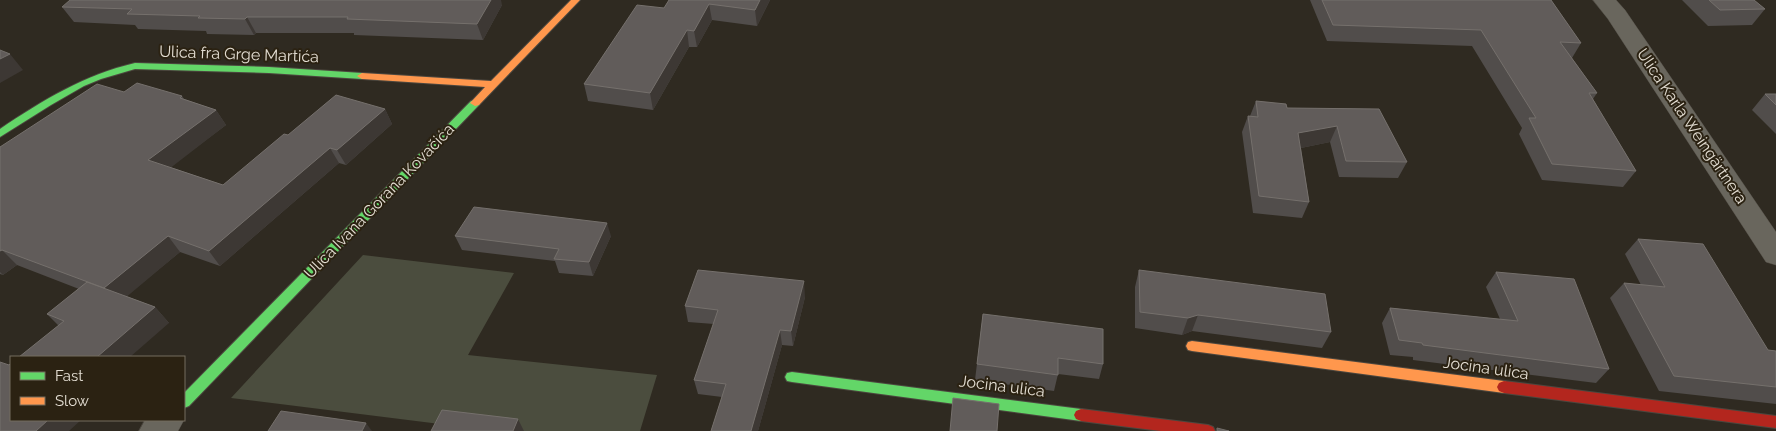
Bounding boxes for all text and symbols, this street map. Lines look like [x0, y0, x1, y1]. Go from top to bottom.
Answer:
street label: Ulica fra Grge Martića [159, 42, 319, 66]
street label: Ulica Karla Weingärtnera [1633, 45, 1751, 207]
street label: Ulica Ivana Gorana Kovačića [300, 120, 458, 282]
street label: Jocina ulica [1442, 353, 1530, 383]
legend [10, 356, 185, 421]
text: Fast [55, 367, 83, 385]
street label: Jocina ulica [958, 371, 1046, 401]
text: Slow [55, 392, 89, 410]

